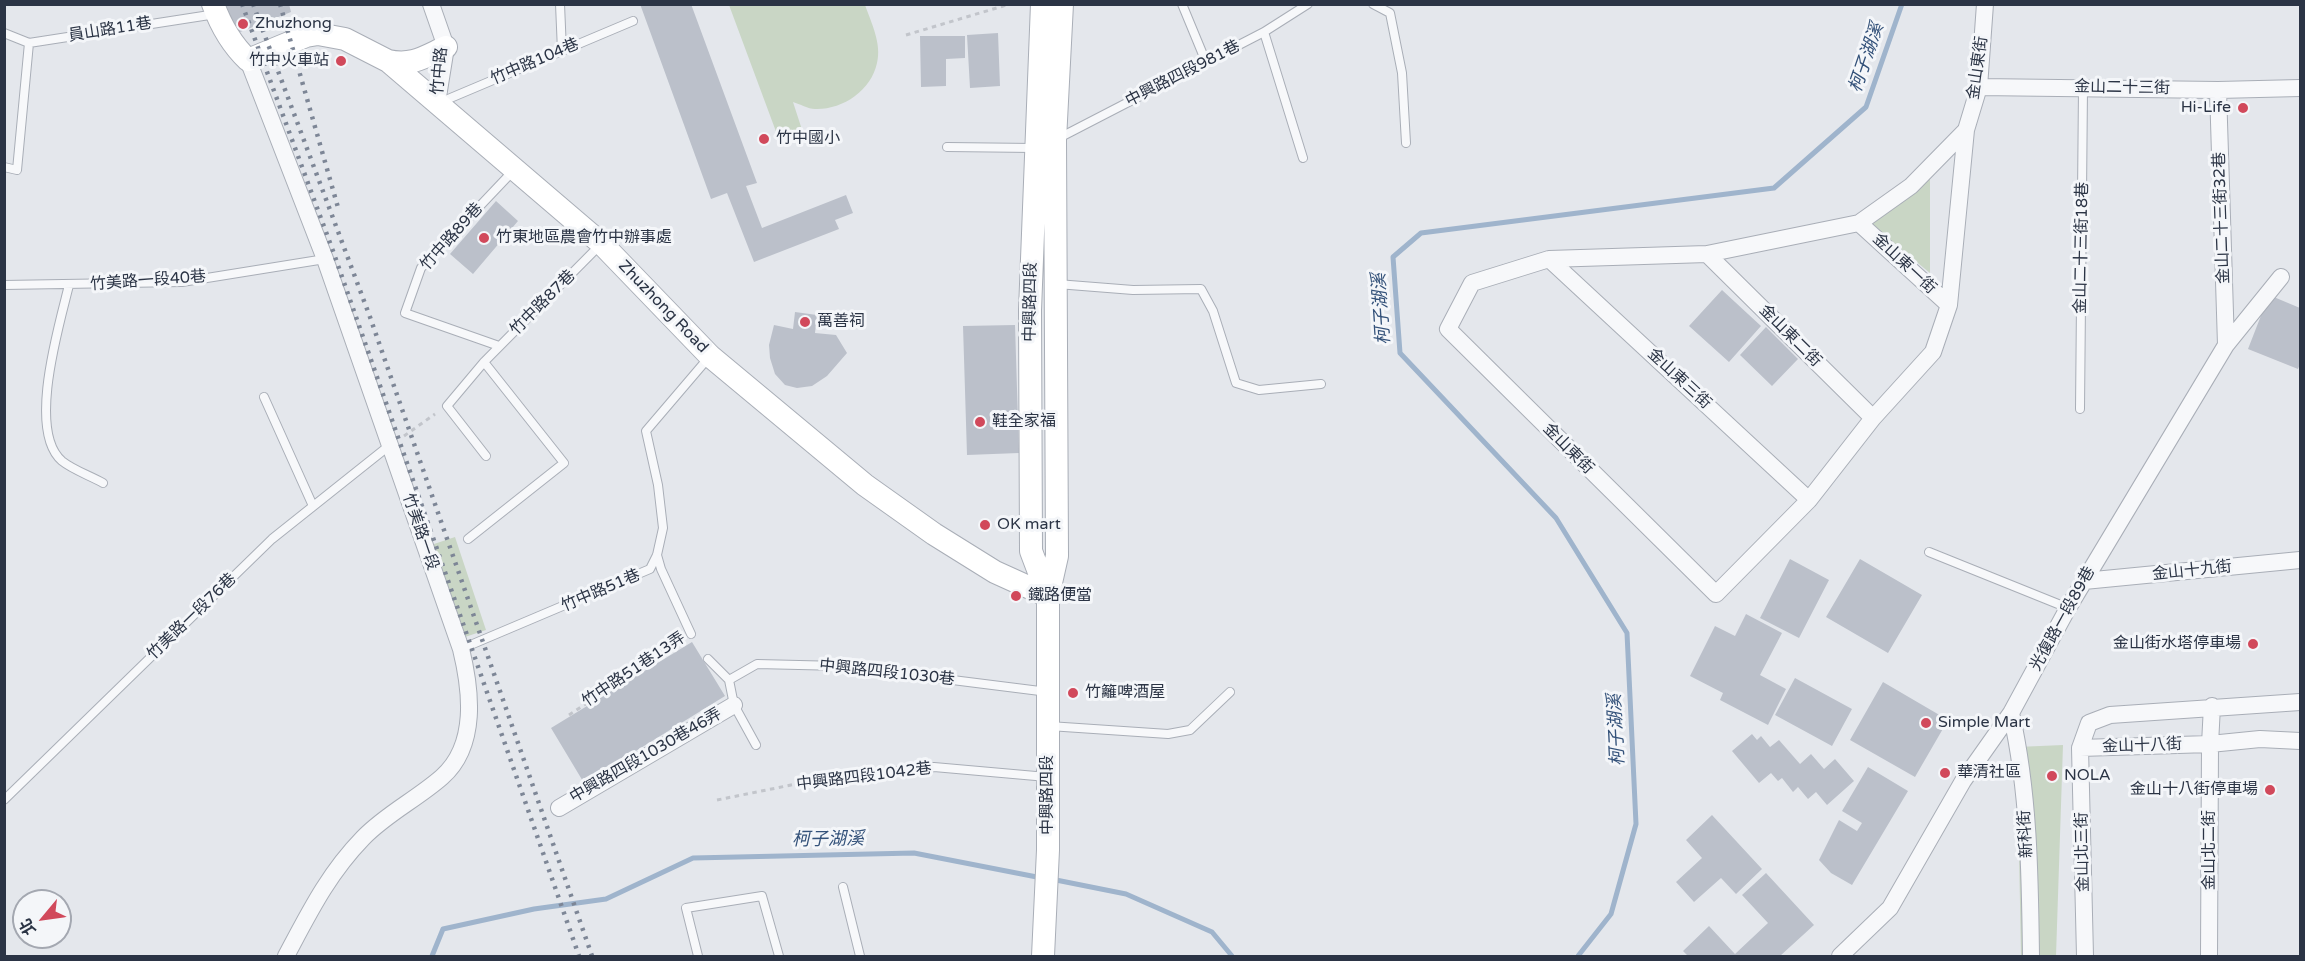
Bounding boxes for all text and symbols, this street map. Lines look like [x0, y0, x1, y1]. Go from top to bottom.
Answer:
street label: 員山路11巷 [67, 14, 153, 46]
place label: Zhuzhong [255, 14, 332, 34]
marker: Zhuzhong [236, 17, 250, 31]
water label: 柯子湖溪 [1845, 20, 1889, 96]
street label: 竹中路104巷 [488, 35, 582, 89]
street label: 金山東街 [1964, 35, 1992, 101]
street label: 中興路四段981巷 [1122, 37, 1244, 111]
street label: 竹中路 [428, 46, 452, 96]
place label: 竹中火車站 [249, 51, 329, 71]
marker: 竹中火車站 [334, 54, 348, 68]
street label: 金山二十三街 [2074, 78, 2170, 98]
place label: Hi-Life [2181, 98, 2231, 118]
marker: Hi-Life [2236, 101, 2250, 115]
place label: 竹中國小 [776, 129, 840, 149]
marker: 竹中國小 [757, 132, 771, 146]
street label: 金山二十三街32巷 [2210, 152, 2234, 284]
street label: 金山二十三街18巷 [2071, 182, 2093, 314]
street label: 竹中路89巷 [417, 199, 487, 275]
place label: 竹東地區農會竹中辦事處 [496, 228, 672, 248]
street label: 金山東一街 [1868, 230, 1940, 298]
marker: 竹東地區農會竹中辦事處 [477, 231, 491, 245]
street label: Zhuzhong Road [614, 257, 712, 357]
street label: 中興路四段 [1021, 262, 1041, 342]
street label: 竹中路87巷 [506, 266, 580, 340]
street label: 竹美路一段40巷 [89, 267, 207, 295]
water label: 柯子湖溪 [1369, 272, 1395, 346]
street label: 金山東二街 [1755, 301, 1825, 371]
place label: 萬善祠 [817, 312, 865, 332]
marker: 萬善祠 [798, 315, 812, 329]
street label: 金山東三街 [1643, 345, 1715, 413]
place label: 鞋全家福 [992, 412, 1056, 432]
marker: 鞋全家福 [973, 415, 987, 429]
street label: 金山東街 [1539, 420, 1597, 478]
street label: 竹美路一段 [398, 491, 442, 573]
place label: OK mart [997, 515, 1061, 535]
marker: OK mart [978, 518, 992, 532]
street label: 金山十九街 [2151, 557, 2233, 585]
street label: 光復路一段89巷 [2026, 564, 2100, 674]
street label: 竹中路51巷 [559, 566, 643, 616]
street label: 竹美路一段76巷 [144, 570, 240, 664]
place label: 鐵路便當 [1028, 586, 1092, 606]
marker: 鐵路便當 [1009, 589, 1023, 603]
street label: 竹中路51巷13弄 [579, 628, 689, 712]
place label: 金山街水塔停車場 [2113, 634, 2241, 654]
marker: 金山街水塔停車場 [2246, 637, 2260, 651]
street label: 中興路四段1030巷 [818, 656, 956, 690]
place label: 竹籬啤酒屋 [1085, 683, 1165, 703]
marker: 竹籬啤酒屋 [1066, 686, 1080, 700]
water label: 柯子湖溪 [1604, 693, 1630, 767]
street label: 中興路四段1030巷46弄 [567, 705, 725, 807]
place label: Simple Mart [1938, 713, 2030, 733]
marker: Simple Mart [1919, 716, 1933, 730]
street label: 金山十八街 [2102, 735, 2182, 757]
street label: 中興路四段 [1038, 755, 1058, 835]
street label: 中興路四段1042巷 [795, 759, 933, 795]
place label: 華清社區 [1957, 763, 2021, 783]
marker: 華清社區 [1938, 766, 1952, 780]
place label: NOLA [2064, 766, 2111, 786]
marker: NOLA [2045, 769, 2059, 783]
place label: 金山十八街停車場 [2130, 780, 2258, 800]
marker: 金山十八街停車場 [2263, 783, 2277, 797]
street label: 新科街 [2015, 810, 2037, 858]
street label: 金山北二街 [2200, 810, 2220, 890]
street label: 金山北三街 [2073, 812, 2093, 892]
water label: 柯子湖溪 [792, 829, 864, 851]
north arrow [12, 889, 72, 949]
text: 北 [15, 915, 41, 939]

